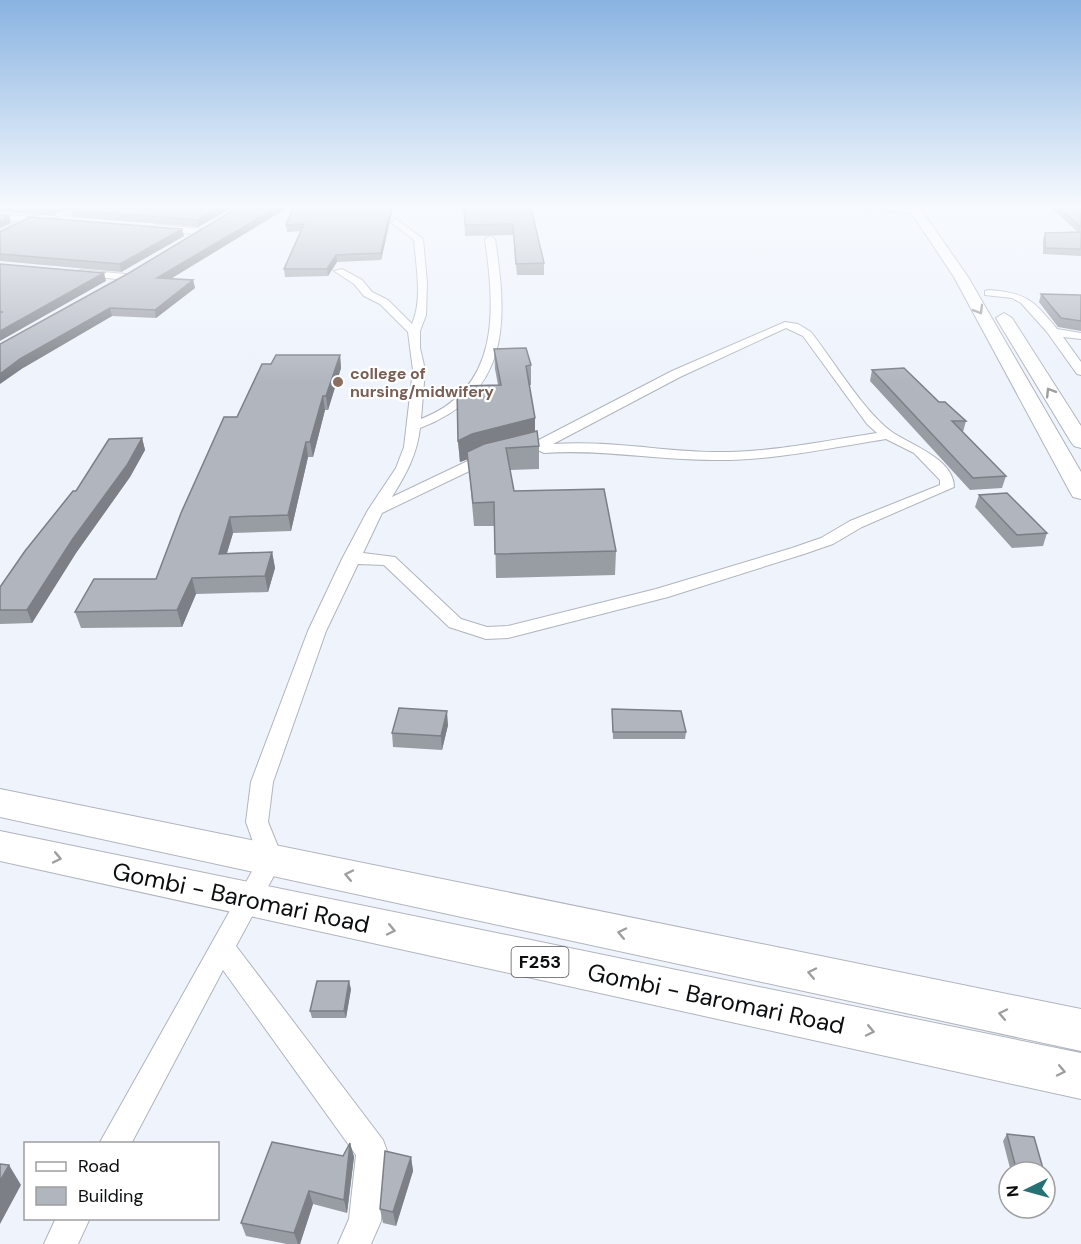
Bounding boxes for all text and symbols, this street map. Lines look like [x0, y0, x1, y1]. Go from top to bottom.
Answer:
one-way arrow [972, 304, 984, 314]
place label: college of nursing/midwifery [350, 363, 494, 402]
marker: college of nursing/midwifery [331, 375, 345, 389]
one-way arrow [1046, 388, 1058, 398]
one-way arrow [52, 851, 62, 864]
street label: Gombi - Baromari Road [110, 855, 372, 940]
one-way arrow [344, 870, 354, 883]
one-way arrow [386, 923, 396, 936]
one-way arrow [617, 927, 627, 940]
road number: F253 [512, 947, 568, 977]
street label: Gombi - Baromari Road [585, 956, 847, 1041]
one-way arrow [808, 968, 818, 981]
one-way arrow [998, 1008, 1008, 1021]
one-way arrow [865, 1024, 875, 1037]
one-way arrow [1055, 1064, 1065, 1077]
legend [24, 1142, 219, 1220]
text: Road [78, 1154, 120, 1178]
north arrow [997, 1160, 1057, 1220]
text: Building [78, 1184, 143, 1208]
text: N [1002, 1185, 1024, 1198]

